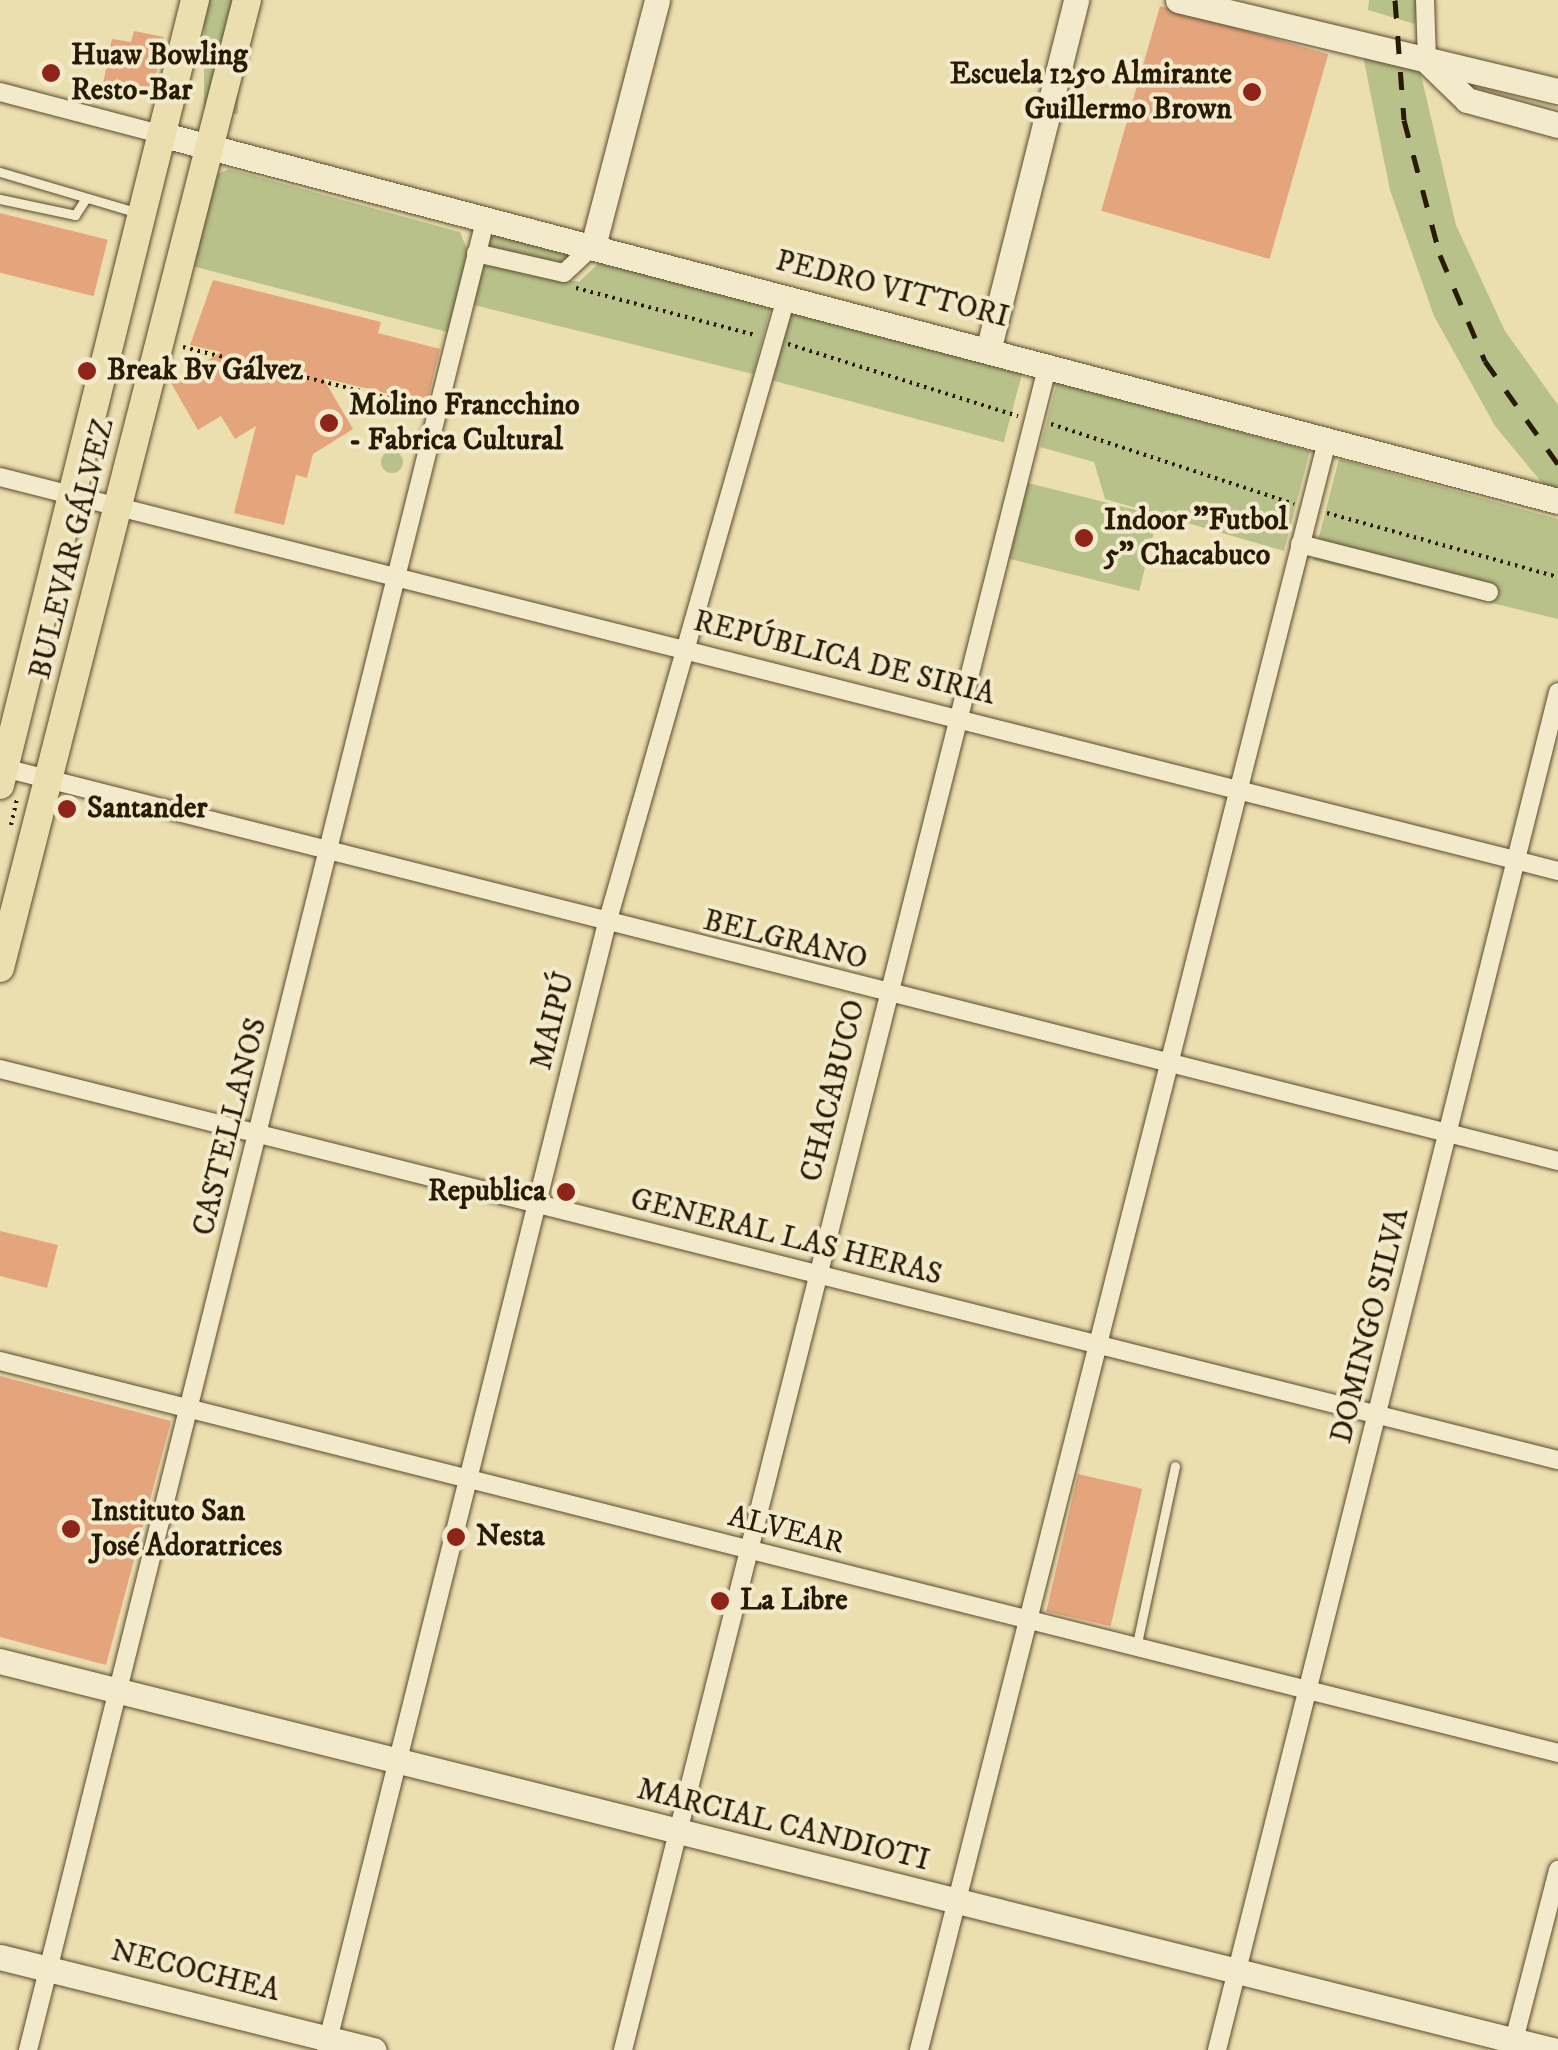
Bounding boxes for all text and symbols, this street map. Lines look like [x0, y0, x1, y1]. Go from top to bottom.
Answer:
place label: Huaw Bowling Resto-Bar [71, 38, 248, 108]
place label: Escuela 1250 Almirante Guillermo Brown [950, 57, 1232, 128]
marker: Huaw Bowling Resto-Bar [40, 62, 62, 84]
marker: Escuela 1250 Almirante Guillermo Brown [1241, 81, 1263, 103]
street label: PEDRO VITTORI [772, 244, 1012, 336]
place label: Break Bv Gálvez [107, 353, 303, 389]
marker: Break Bv Gálvez [76, 360, 98, 382]
place label: Molino Francchino - Fabrica Cultural [349, 388, 580, 458]
marker: Molino Francchino - Fabrica Cultural [318, 412, 340, 434]
street label: BULEVAR GÁLVEZ [23, 415, 123, 683]
place label: Indoor "Futbol 5" Chacabuco [1104, 503, 1288, 574]
marker: Indoor "Futbol 5" Chacabuco [1073, 527, 1095, 549]
street label: REPÚBLICA DE SIRIA [690, 604, 998, 714]
place label: Santander [87, 791, 207, 827]
marker: Santander [56, 798, 78, 820]
street label: BELGRANO [699, 903, 871, 979]
street label: MAIPÚ [524, 968, 584, 1074]
street label: CHACABUCO [794, 996, 874, 1186]
street label: CASTELLANOS [187, 1015, 275, 1239]
place label: Republica [428, 1174, 546, 1210]
marker: Republica [555, 1181, 577, 1203]
street label: GENERAL LAS HERAS [627, 1182, 945, 1294]
street label: DOMINGO SILVA [1324, 1205, 1418, 1447]
place label: Instituto San José Adoratrices [91, 1494, 282, 1564]
street label: ALVEAR [724, 1499, 848, 1563]
marker: Instituto San José Adoratrices [60, 1518, 82, 1540]
place label: Nesta [476, 1519, 545, 1555]
marker: Nesta [445, 1526, 467, 1548]
place label: La Libre [740, 1583, 848, 1619]
marker: La Libre [709, 1590, 731, 1612]
street label: MARCIAL CANDIOTI [633, 1772, 933, 1880]
street label: NECOCHEA [107, 1934, 283, 2010]

